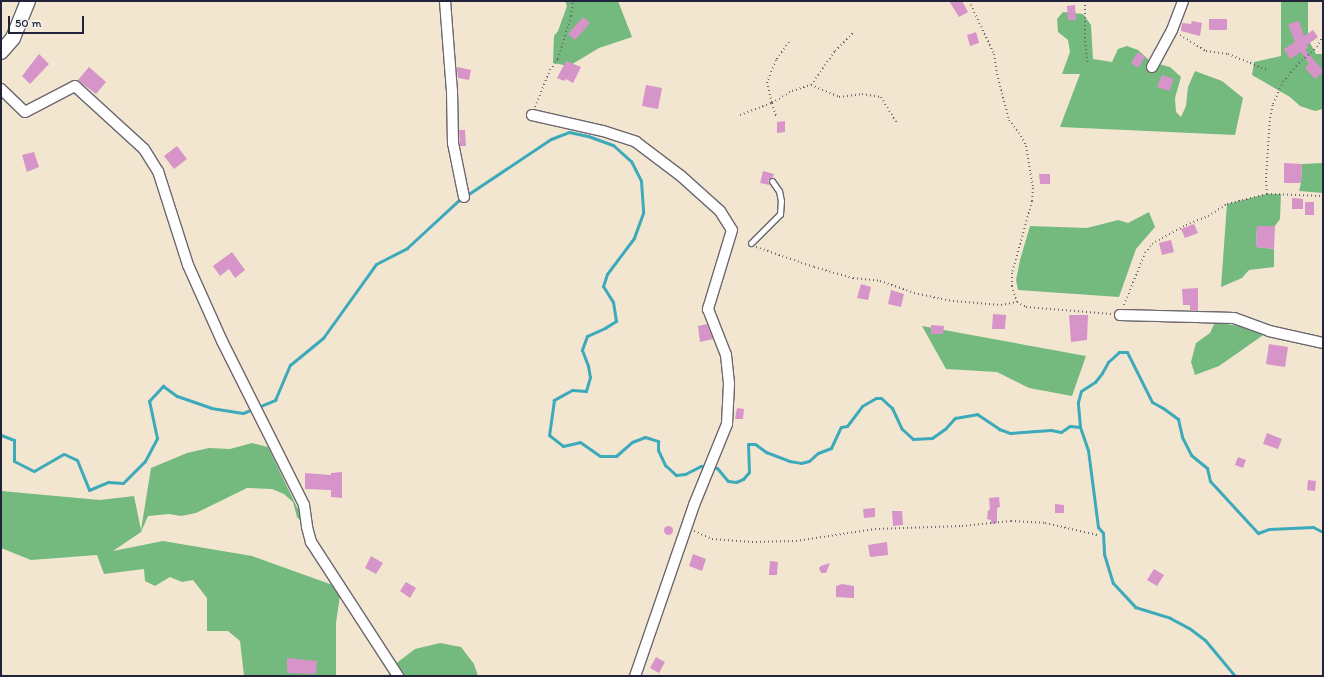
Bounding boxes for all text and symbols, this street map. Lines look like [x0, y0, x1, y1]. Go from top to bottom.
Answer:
scale bar [10, 8, 86, 34]
text: 50 m [15, 16, 41, 30]

